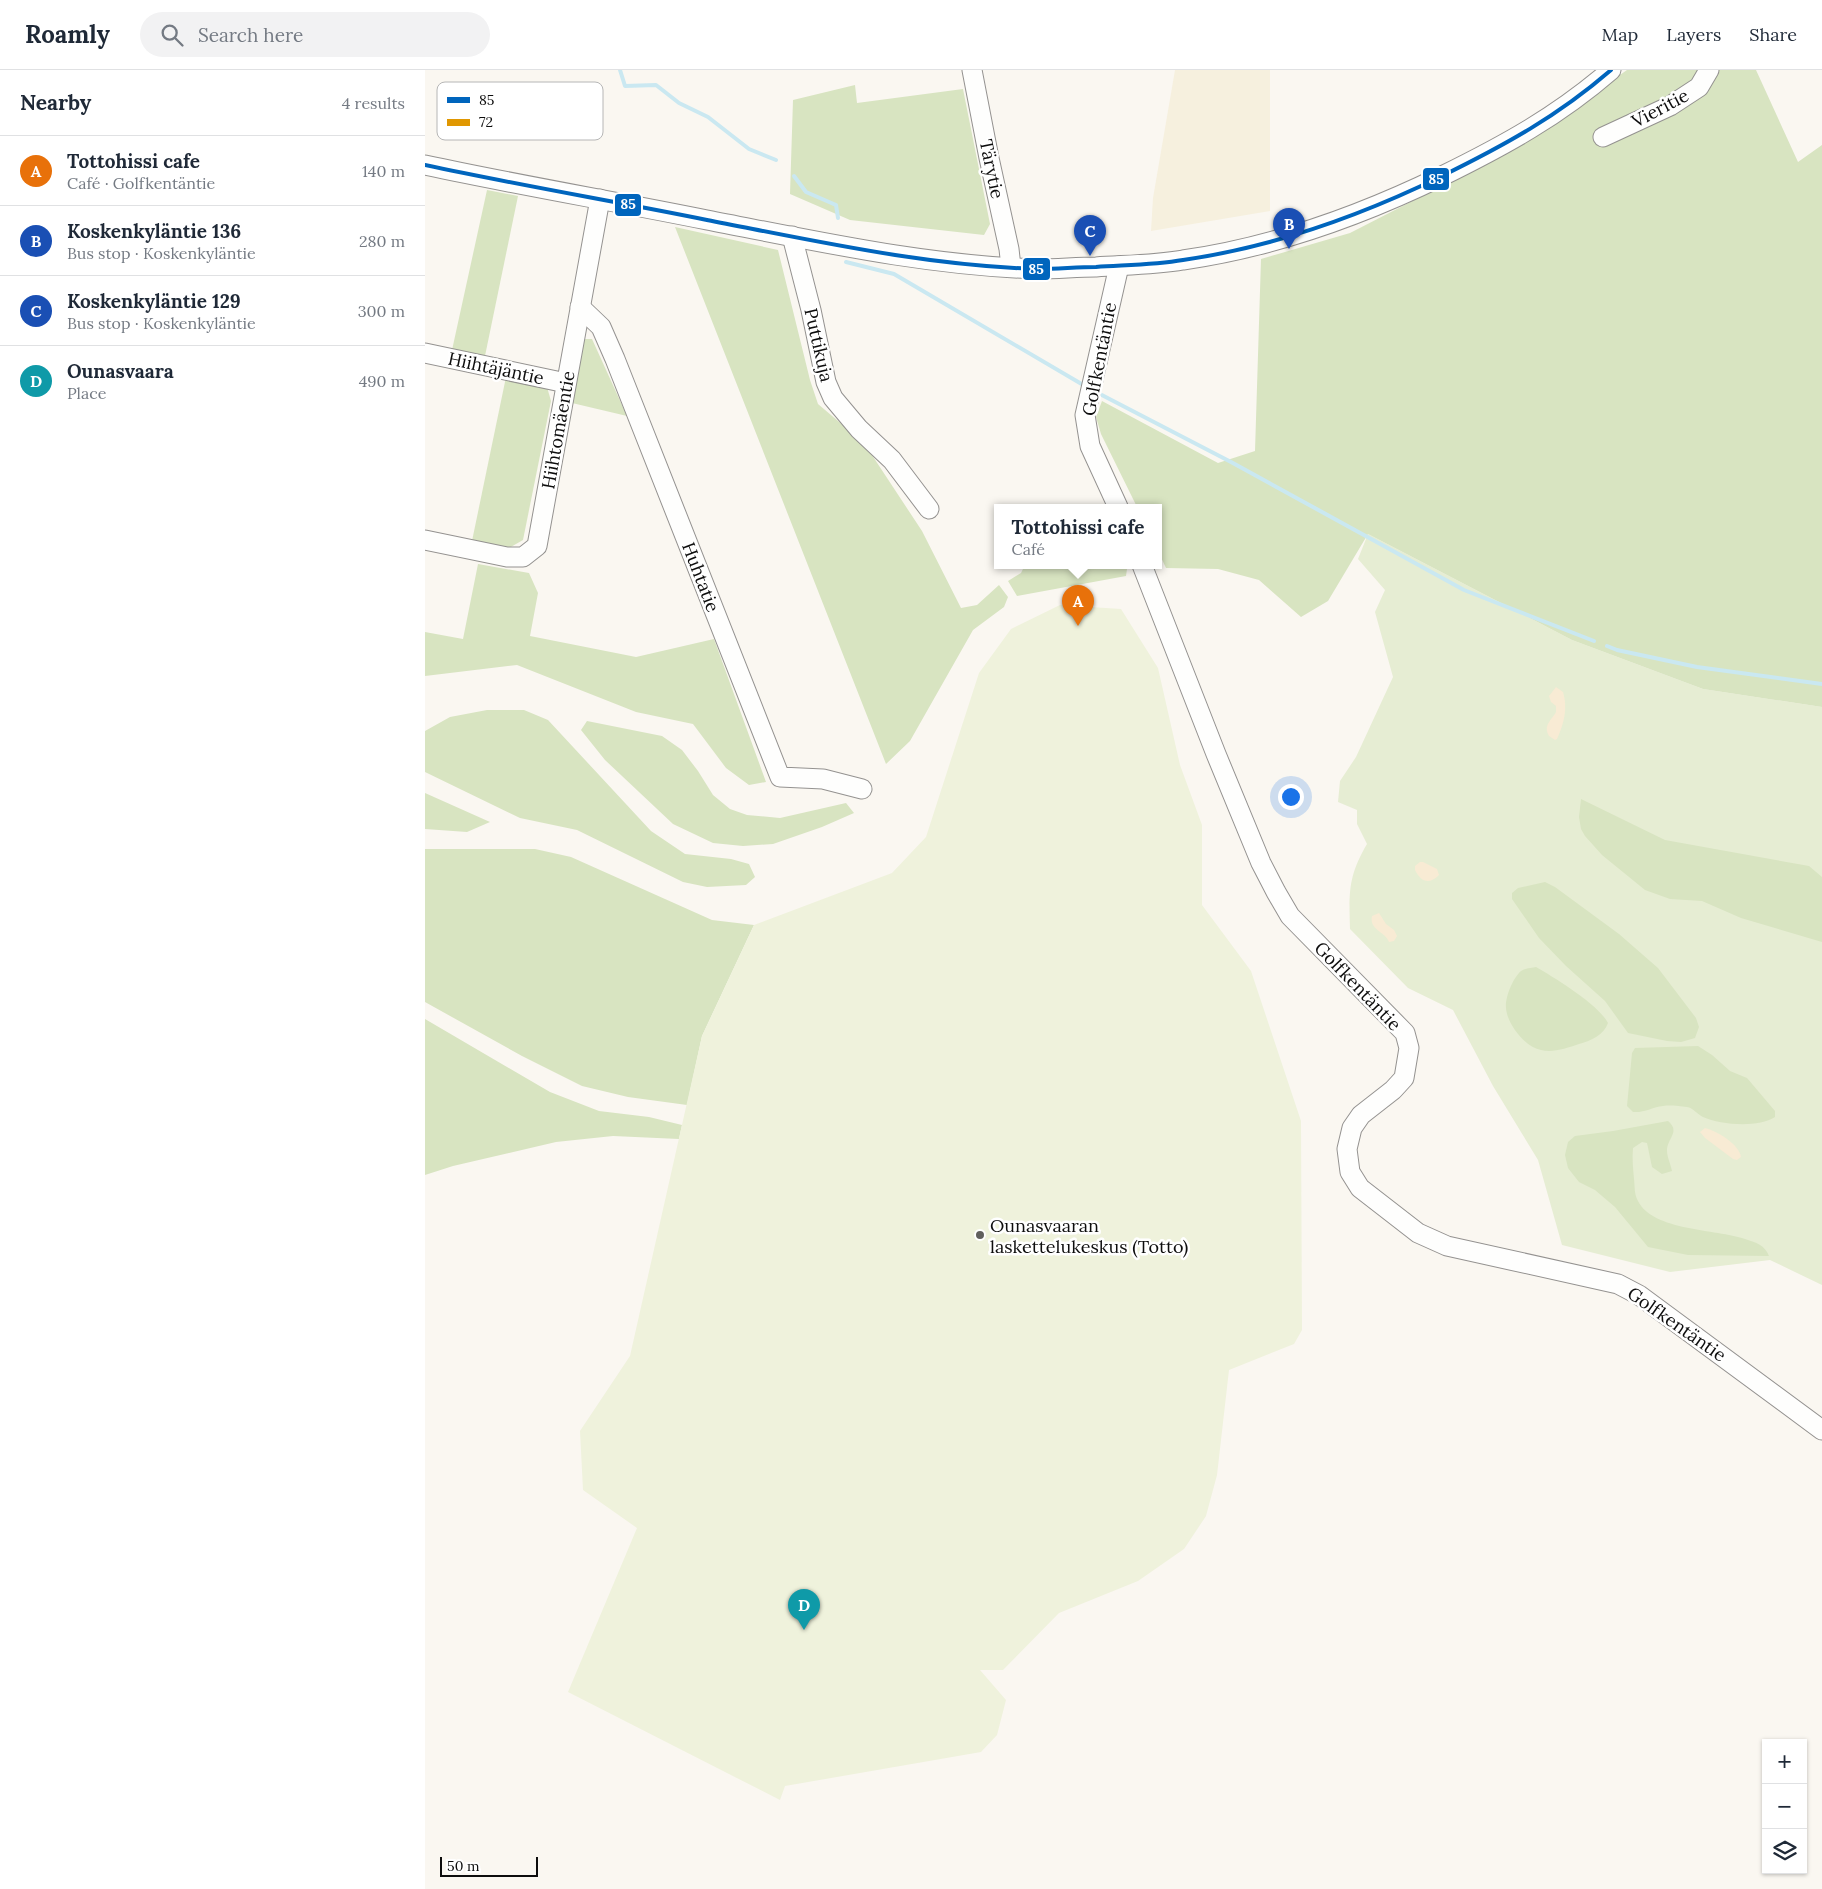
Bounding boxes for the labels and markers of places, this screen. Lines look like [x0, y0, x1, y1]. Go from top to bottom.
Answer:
pin: B [1273, 208, 1305, 249]
pin: C [1074, 215, 1106, 256]
pin: A [1062, 585, 1094, 626]
place label: Ounasvaaran laskettelukeskus (Totto) [990, 1214, 1188, 1258]
marker: Ounasvaaran laskettelukeskus (Totto) [974, 1229, 986, 1241]
pin: D [788, 1589, 820, 1630]

